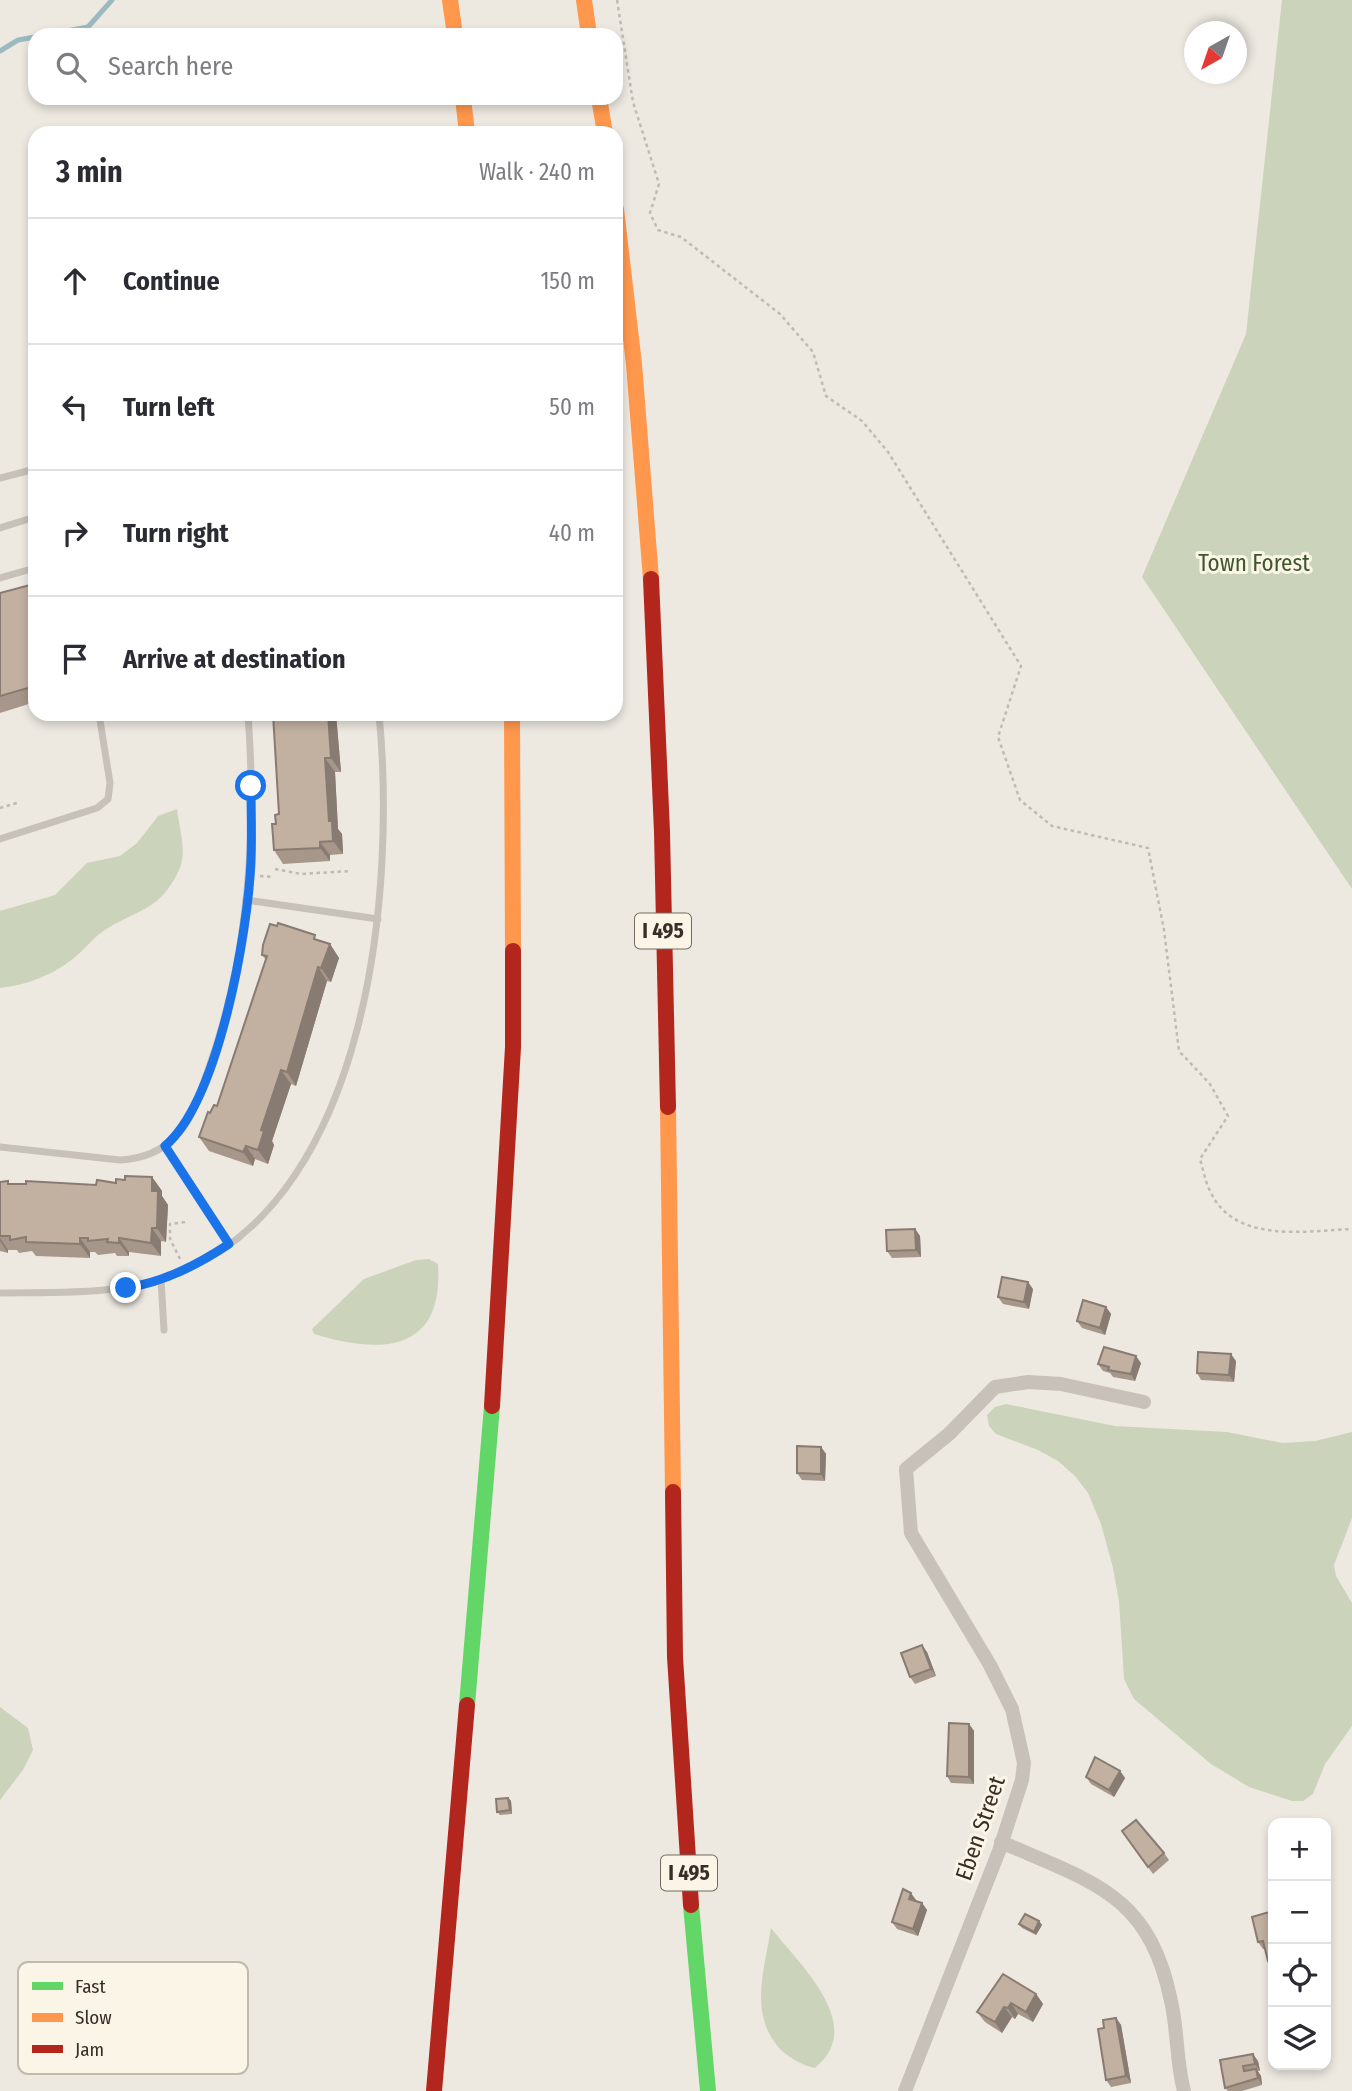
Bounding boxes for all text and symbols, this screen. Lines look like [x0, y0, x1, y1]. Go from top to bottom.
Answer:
north arrow [1184, 21, 1247, 84]
search box [28, 28, 623, 105]
icon: search [52, 48, 90, 86]
text: Search here [108, 51, 233, 82]
text: 3 min [56, 154, 123, 190]
text: Walk · 240 m [479, 158, 595, 186]
icon: ahead [56, 262, 94, 300]
text: Continue [123, 266, 220, 297]
text: 150 m [540, 267, 595, 295]
icon: left [56, 388, 94, 426]
text: Turn left [123, 392, 215, 423]
text: 50 m [549, 393, 595, 421]
icon: right [56, 514, 94, 552]
text: Turn right [123, 518, 229, 549]
text: 40 m [549, 519, 595, 547]
park label: Town Forest [1198, 549, 1310, 577]
icon: arrive [56, 640, 94, 678]
text: Arrive at destination [123, 644, 346, 675]
route start [235, 770, 266, 801]
road number: I 495 [635, 914, 691, 948]
route end [110, 1272, 141, 1303]
street label: Eben Street [949, 1772, 1011, 1884]
map controls [1268, 1818, 1331, 2070]
button: + [1268, 1818, 1331, 1881]
road number: I 495 [661, 1856, 717, 1890]
button: − [1268, 1881, 1331, 1944]
button: locate [1268, 1944, 1331, 2007]
legend [18, 1962, 248, 2074]
text: Fast [75, 1975, 106, 1998]
text: Slow [75, 2006, 112, 2029]
button: layers [1268, 2007, 1331, 2070]
text: Jam [75, 2038, 104, 2061]

